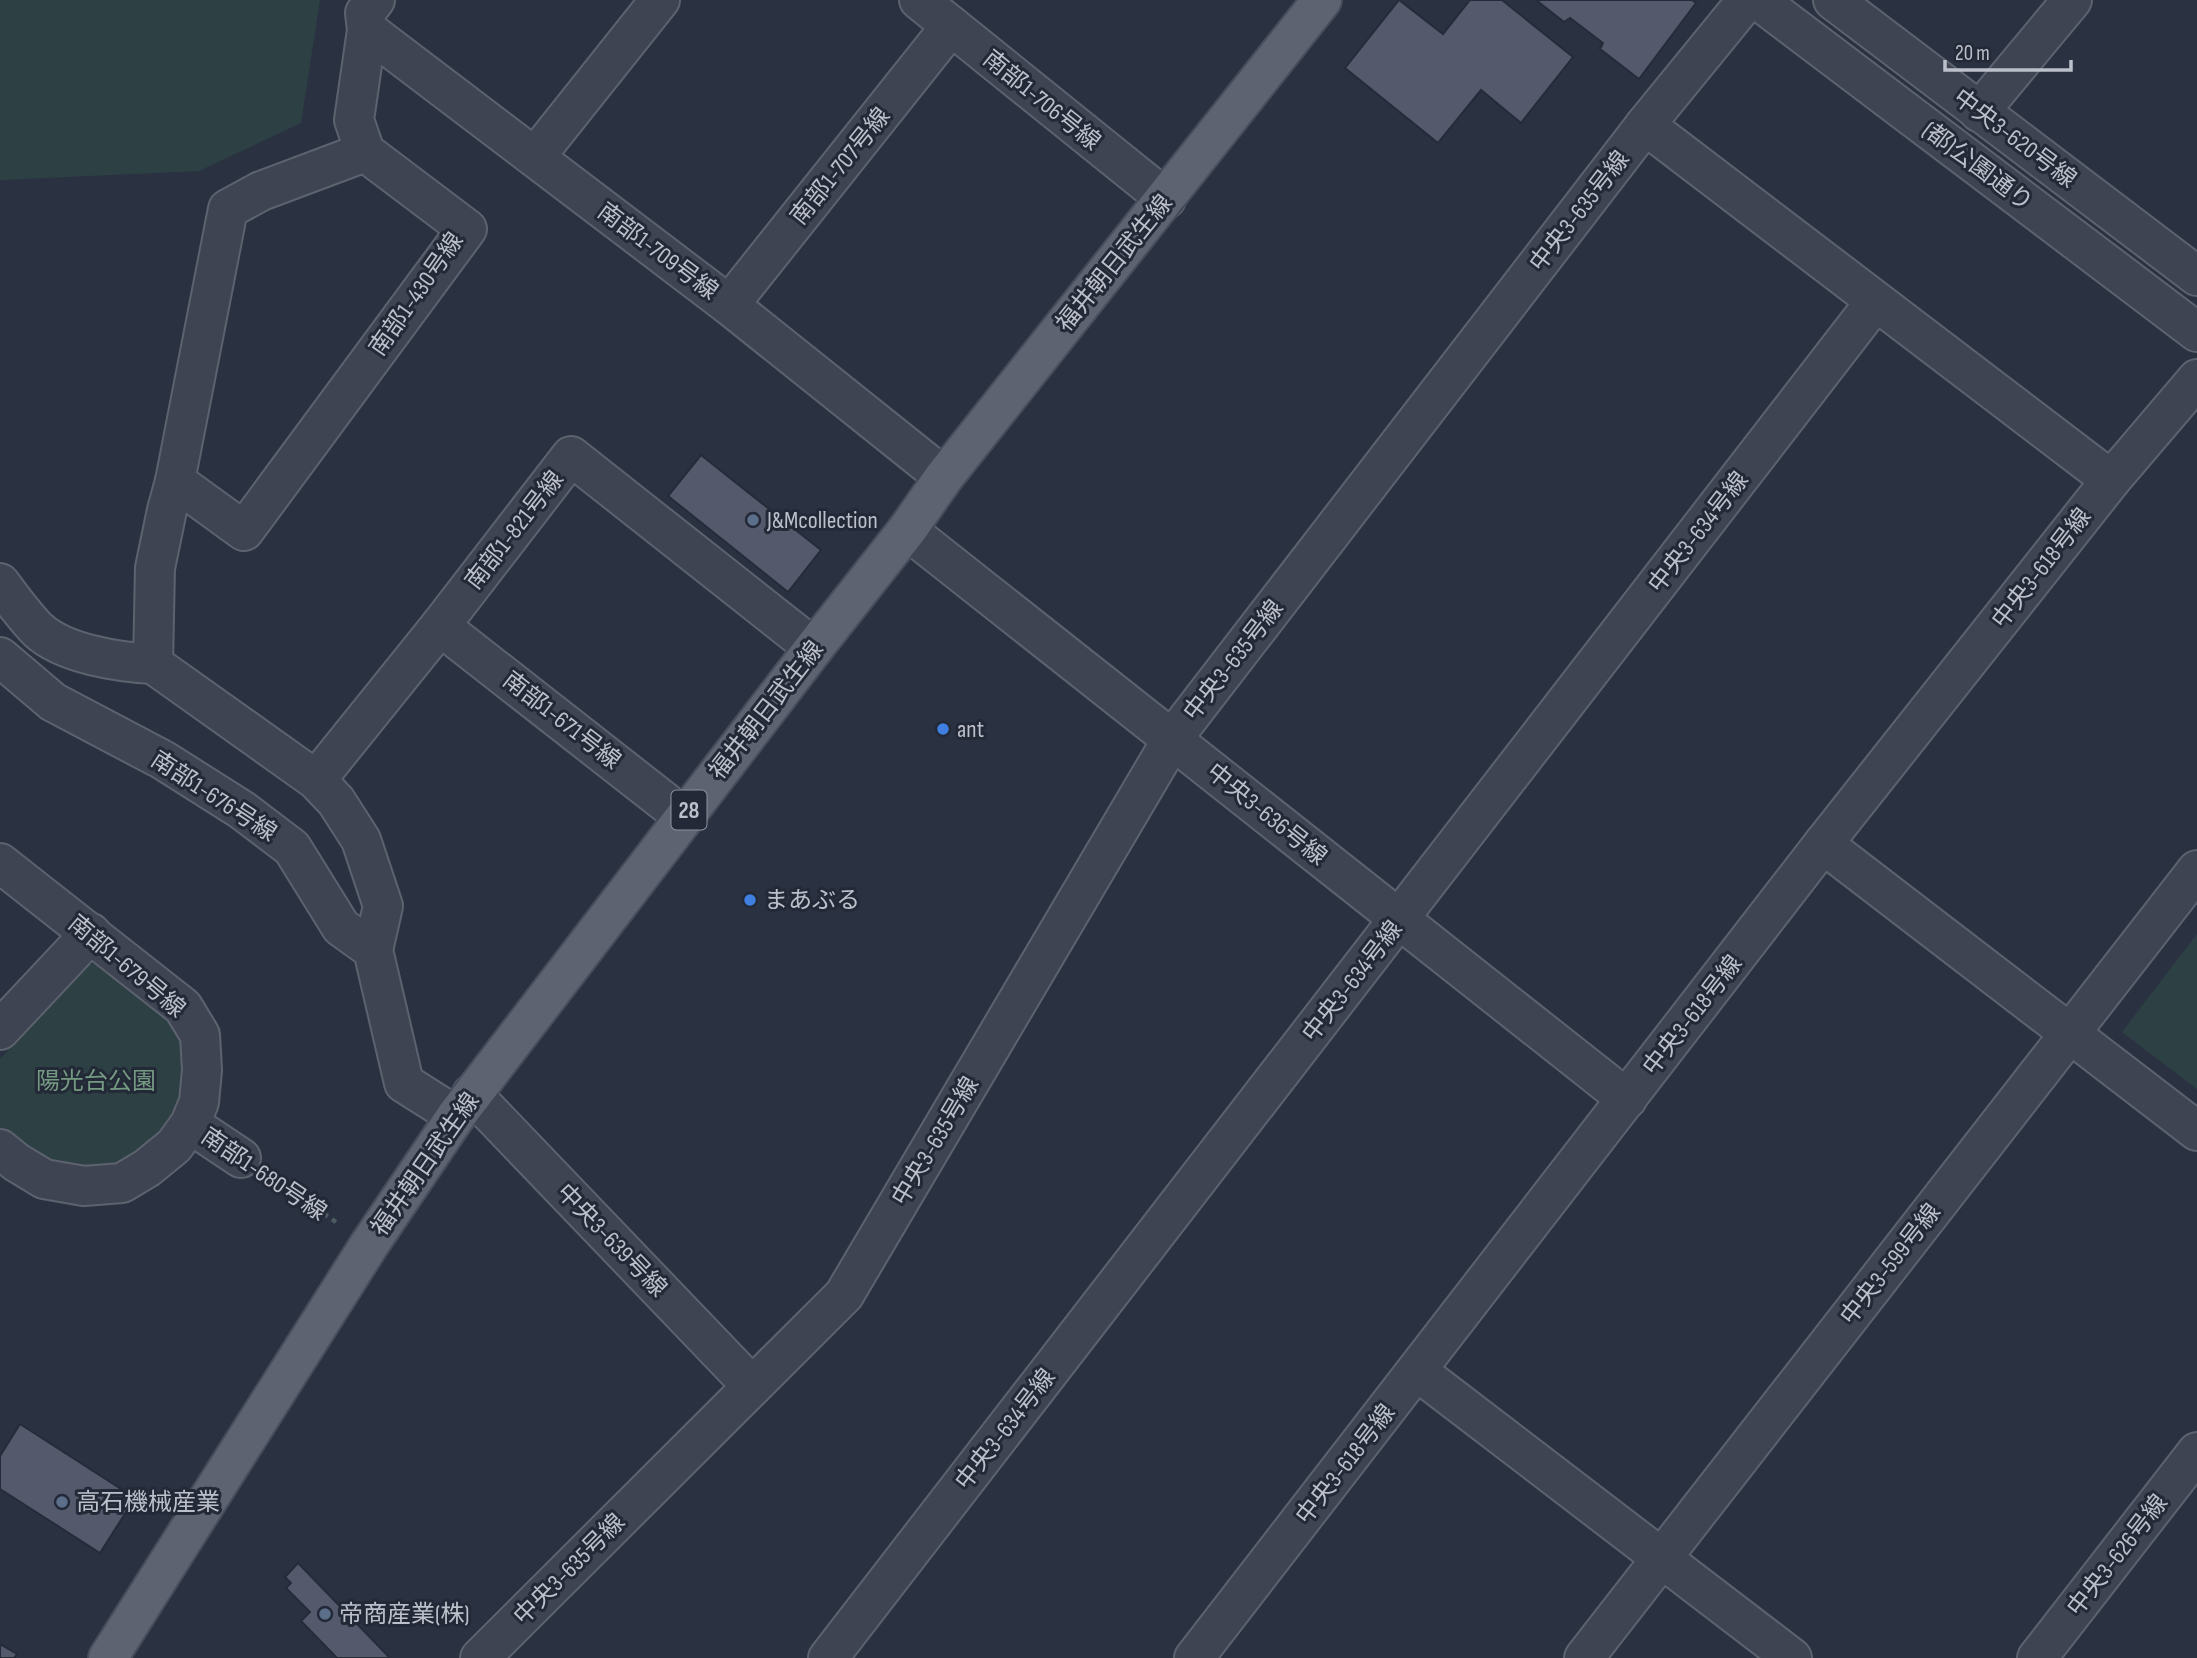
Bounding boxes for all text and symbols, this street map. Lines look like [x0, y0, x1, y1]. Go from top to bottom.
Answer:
scale bar [1945, 28, 2071, 72]
text: 20 m [1955, 41, 1990, 66]
street label: 南部1-706号線 [977, 44, 1106, 157]
street label: 中央3-620号線 [1948, 83, 2082, 194]
street label: 南部1-707号線 [784, 102, 896, 231]
street label: (都)公園通り [1917, 116, 2038, 217]
street label: 中央3-635号線 [1523, 145, 1635, 277]
street label: 福井朝日武生線 [1050, 189, 1179, 338]
street label: 南部1-709号線 [592, 197, 724, 306]
street label: 南部1-430号線 [363, 227, 470, 362]
street label: 南部1-821号線 [459, 465, 570, 595]
street label: 中央3-634号線 [1642, 466, 1755, 599]
street label: 中央3-618号線 [1986, 503, 2097, 634]
place label: J&Mcollection [766, 506, 878, 535]
marker: J&Mcollection [745, 512, 761, 528]
street label: 中央3-635号線 [1177, 594, 1289, 726]
street label: 福井朝日武生線 [703, 635, 830, 785]
street label: 南部1-671号線 [497, 665, 627, 775]
place label: ant [957, 715, 984, 744]
marker: ant [935, 721, 951, 737]
street label: 南部1-676号線 [146, 745, 282, 848]
street label: 中央3-636号線 [1201, 757, 1333, 872]
road number: 28 [672, 790, 706, 830]
place label: まあぶる [764, 886, 860, 915]
marker: まあぶる [742, 892, 758, 908]
street label: 南部1-679号線 [62, 909, 191, 1024]
street label: 中央3-634号線 [1296, 915, 1409, 1048]
street label: 中央3-618号線 [1637, 950, 1748, 1081]
park label: 陽光台公園 [36, 1067, 156, 1096]
street label: 中央3-635号線 [886, 1072, 985, 1211]
street label: 福井朝日武生線 [365, 1087, 485, 1241]
street label: 南部1-680号線 [196, 1122, 332, 1227]
street label: 中央3-639号線 [550, 1178, 673, 1303]
street label: 中央3-599号線 [1834, 1198, 1947, 1331]
street label: 中央3-634号線 [949, 1363, 1062, 1496]
street label: 中央3-618号線 [1290, 1399, 1401, 1530]
place label: 高石機械産業 [76, 1488, 220, 1517]
street label: 中央3-626号線 [2061, 1489, 2174, 1622]
marker: 高石機械産業 [54, 1494, 70, 1510]
street label: 中央3-635号線 [508, 1508, 631, 1631]
place label: 帝商産業(株) [339, 1600, 469, 1629]
marker: 帝商産業(株) [317, 1606, 333, 1622]

